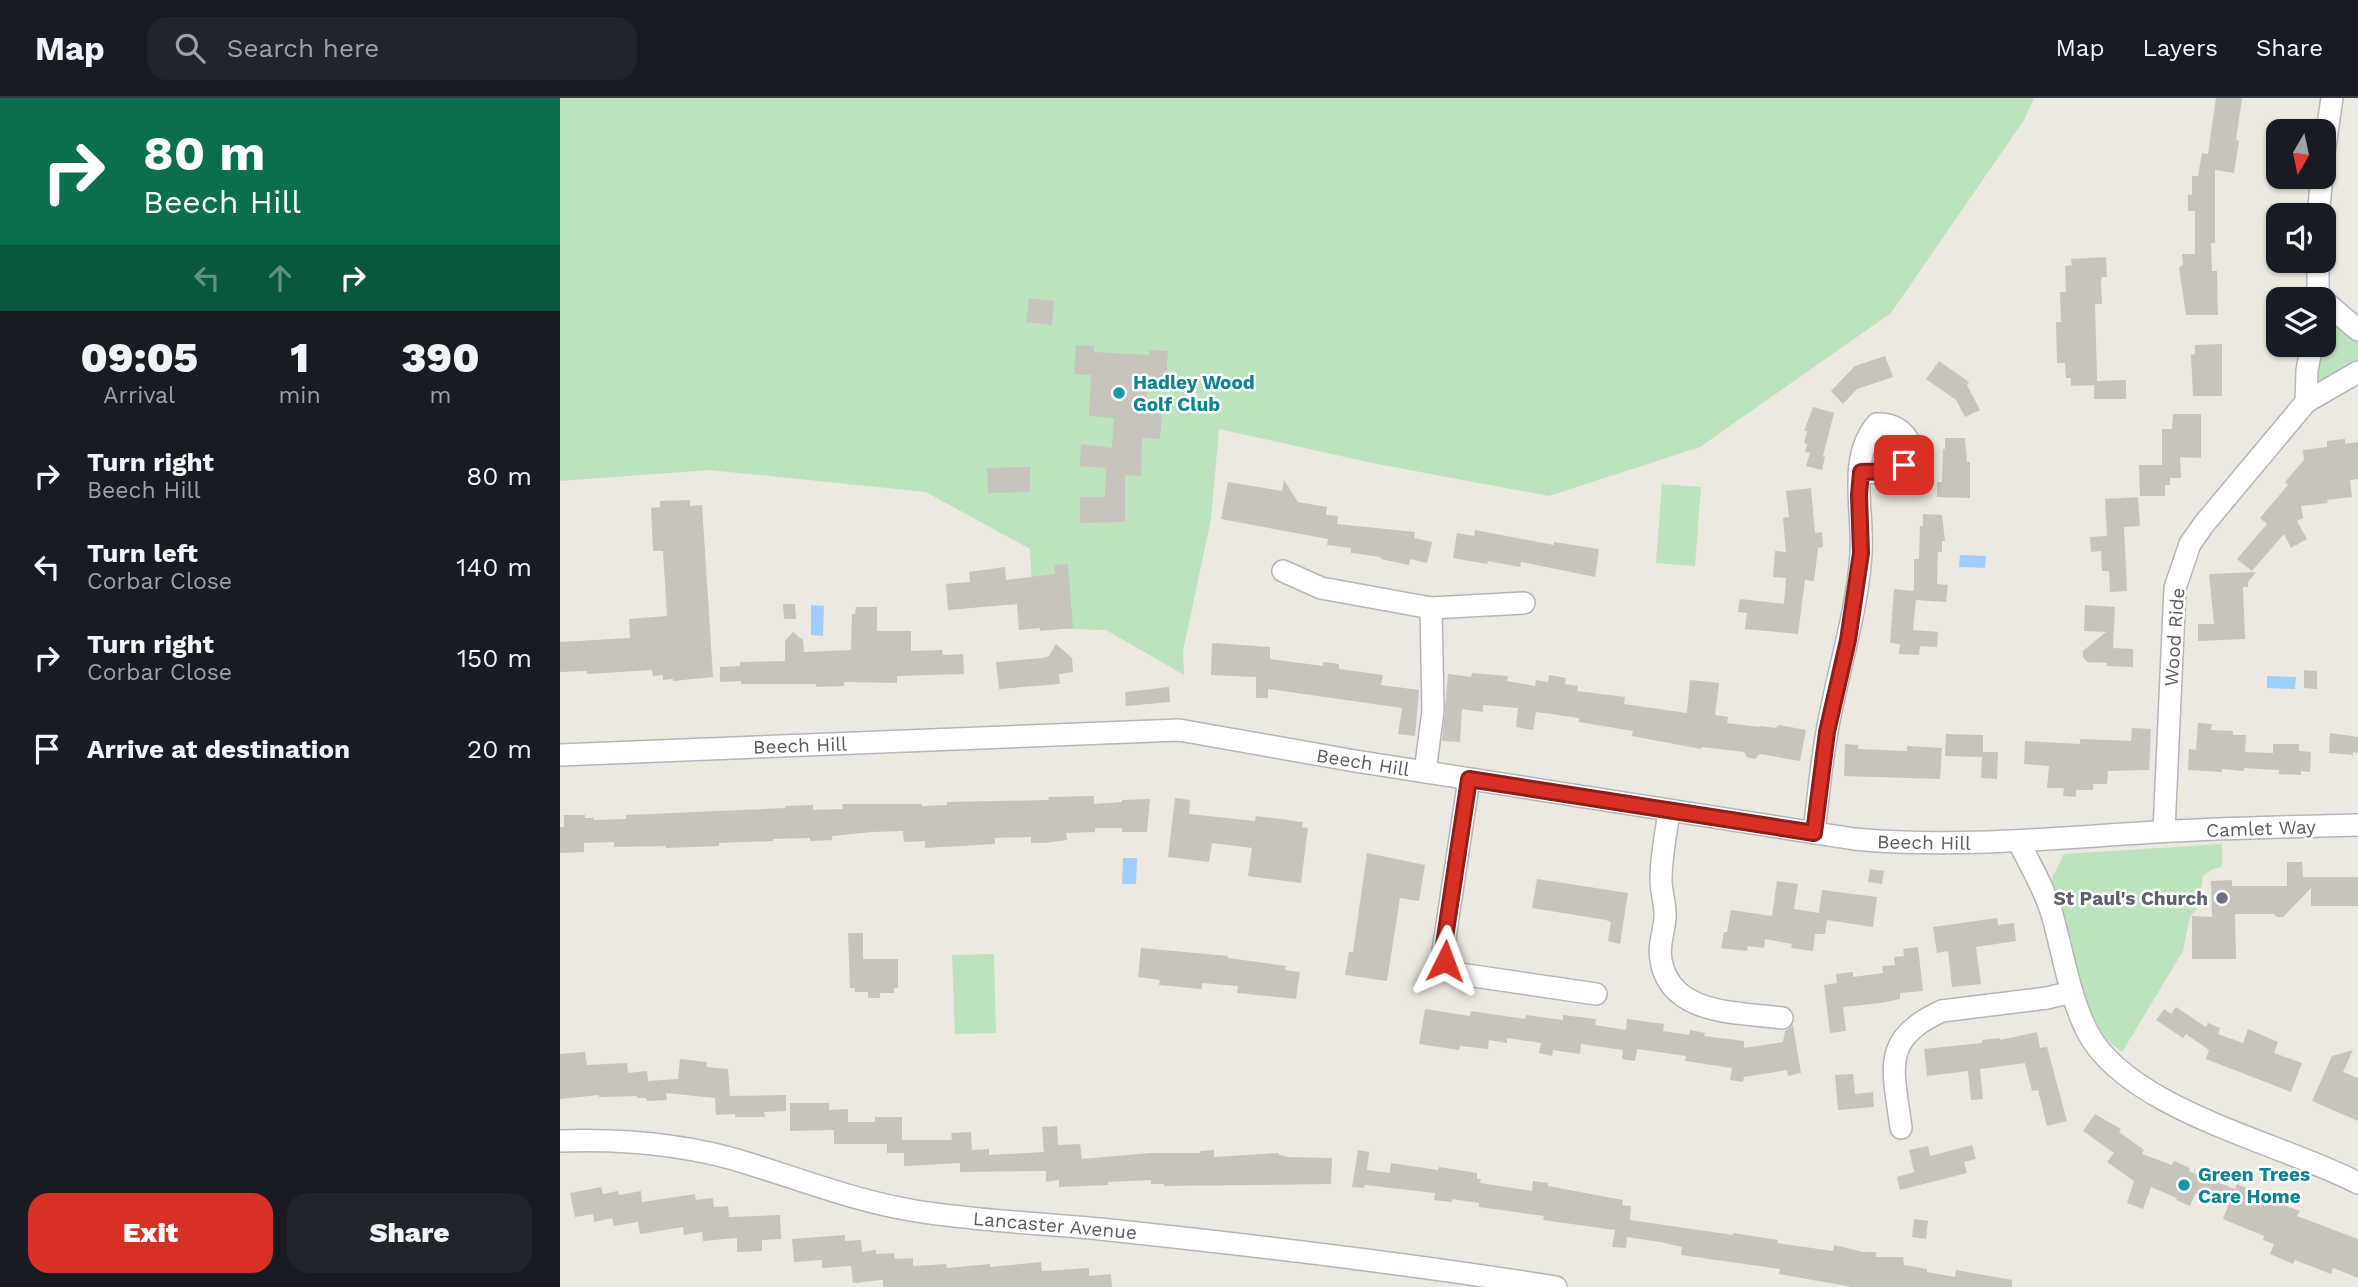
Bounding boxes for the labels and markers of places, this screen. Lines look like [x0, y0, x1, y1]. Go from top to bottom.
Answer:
place label: Hadley Wood Golf Club [1133, 371, 1255, 416]
marker: Hadley Wood Golf Club [1111, 385, 1127, 401]
pin [1874, 435, 1934, 495]
place label: St Paul's Church [2054, 887, 2208, 910]
marker: St Paul's Church [2214, 890, 2230, 906]
place label: Green Trees Care Home [2198, 1163, 2310, 1208]
marker: Green Trees Care Home [2176, 1177, 2192, 1193]

